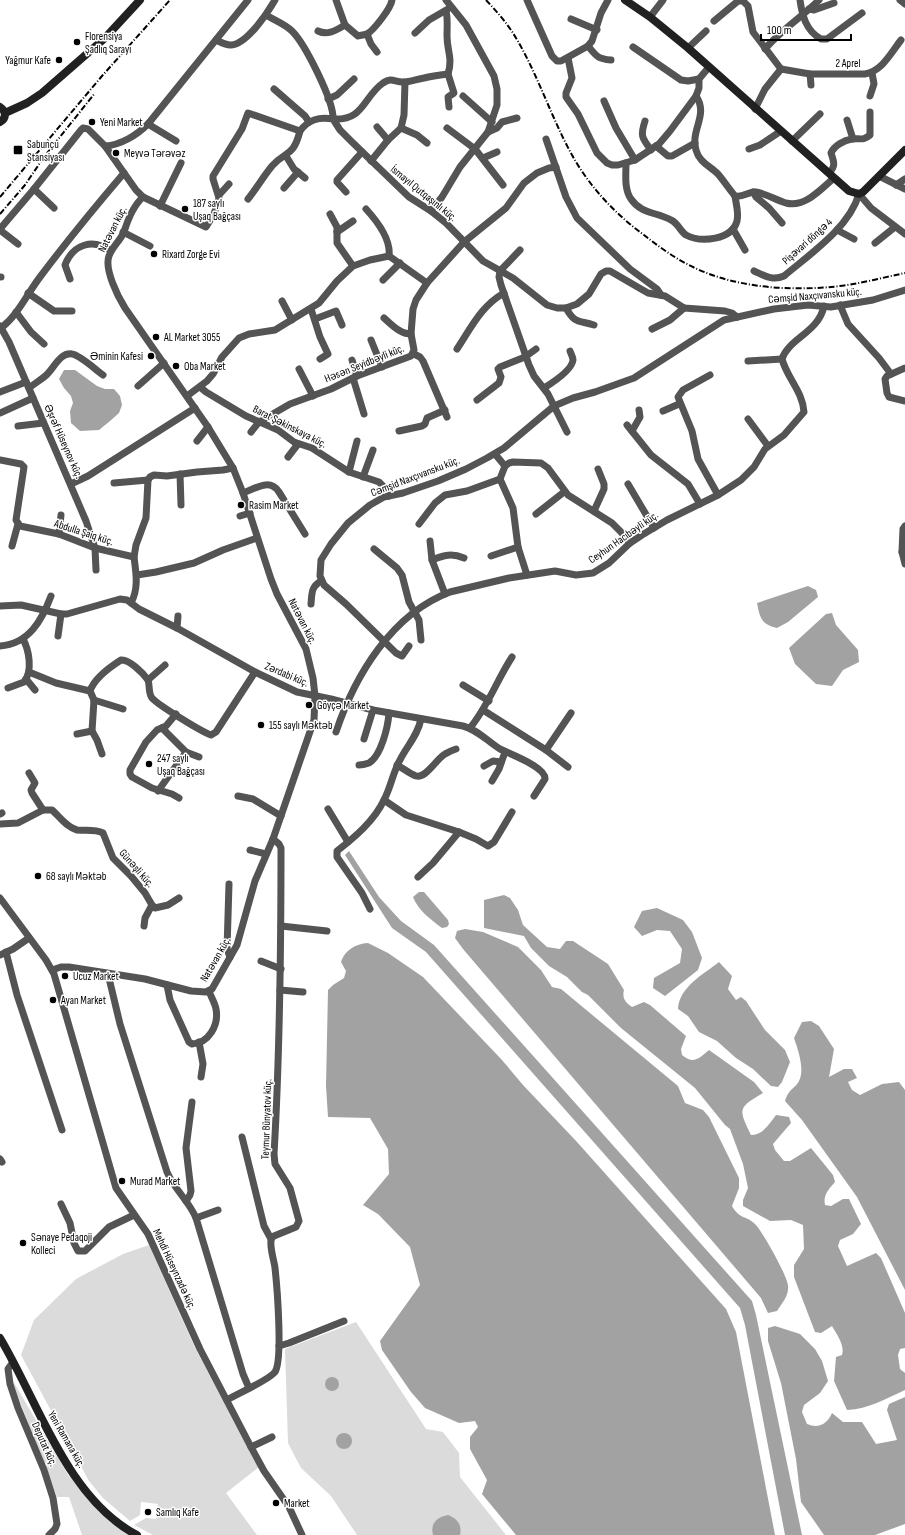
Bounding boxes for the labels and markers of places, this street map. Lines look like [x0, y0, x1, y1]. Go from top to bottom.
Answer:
place label: Florensiya Şadlıq Sarayı [85, 30, 131, 56]
marker: Florensiya Şadlıq Sarayı [72, 37, 82, 47]
place label: Yağmur Kafe [5, 54, 51, 67]
marker: Yağmur Kafe [54, 55, 64, 65]
place label: Yeni Market [100, 116, 143, 129]
marker: Yeni Market [87, 117, 97, 127]
place label: Sabunçu Stansiyası [27, 138, 64, 164]
marker: Sabunçu Stansiyası [12, 144, 24, 156]
place label: Meyvə Tərəvəz [124, 147, 185, 160]
marker: Meyvə Tərəvəz [111, 148, 121, 158]
place label: 187 saylı Uşaq Bağçası [193, 197, 241, 223]
marker: 187 saylı Uşaq Bağçası [180, 204, 190, 214]
place label: Rixard Zorge Evi [162, 248, 220, 261]
marker: Rixard Zorge Evi [149, 249, 159, 259]
place label: AL Market 3055 [163, 331, 220, 344]
marker: AL Market 3055 [151, 332, 161, 342]
place label: Əminin Kafesi [90, 350, 143, 363]
marker: Əminin Kafesi [146, 351, 156, 361]
place label: Oba Market [184, 360, 226, 373]
marker: Oba Market [171, 361, 181, 371]
place label: Rasim Market [249, 499, 299, 512]
marker: Rasim Market [236, 500, 246, 510]
place label: Göyçə Market [317, 699, 370, 712]
marker: Göyçə Market [304, 700, 314, 710]
place label: 155 saylı Məktəb [269, 719, 333, 732]
marker: 155 saylı Məktəb [256, 720, 266, 730]
place label: 247 saylı Uşaq Bağçası [157, 752, 205, 778]
marker: 247 saylı Uşaq Bağçası [144, 759, 154, 769]
place label: 68 saylı Məktəb [46, 870, 107, 883]
marker: 68 saylı Məktəb [33, 871, 43, 881]
place label: Ucuz Market [73, 970, 119, 983]
marker: Ucuz Market [60, 971, 70, 981]
place label: Ayan Market [60, 994, 107, 1007]
marker: Ayan Market [48, 995, 58, 1005]
place label: Murad Market [130, 1175, 181, 1188]
marker: Murad Market [117, 1176, 127, 1186]
place label: Sənaye Pedaqoji Kolleci [31, 1231, 92, 1257]
marker: Sənaye Pedaqoji Kolleci [18, 1238, 28, 1248]
place label: Market [284, 1497, 310, 1510]
marker: Market [271, 1498, 281, 1508]
place label: Samlıq Kafe [156, 1506, 199, 1519]
marker: Samlıq Kafe [143, 1507, 153, 1517]

